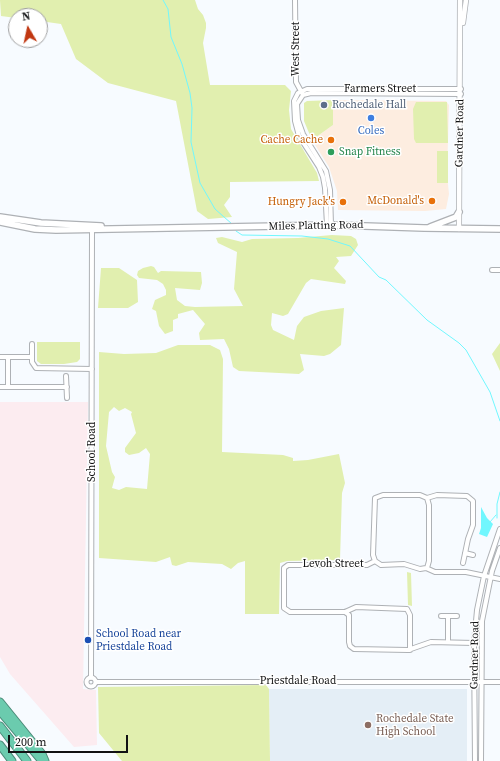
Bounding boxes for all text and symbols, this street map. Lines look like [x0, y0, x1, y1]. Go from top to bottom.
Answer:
north arrow [8, 8, 48, 48]
text: N [21, 9, 31, 25]
street label: West Street [289, 22, 303, 76]
street label: Farmers Street [344, 82, 416, 96]
place label: Rochedale Hall [332, 98, 406, 112]
street label: Gardner Road [453, 99, 467, 167]
marker: Rochedale Hall [319, 100, 329, 110]
marker: Coles [366, 113, 376, 123]
place label: Coles [358, 124, 384, 138]
place label: Cache Cache [260, 133, 323, 147]
marker: Cache Cache [326, 135, 336, 145]
place label: Snap Fitness [339, 145, 401, 159]
marker: Snap Fitness [326, 147, 336, 157]
place label: McDonald's [367, 194, 424, 208]
place label: Hungry Jack's [268, 195, 335, 209]
marker: McDonald's [427, 196, 437, 206]
marker: Hungry Jack's [338, 197, 348, 207]
street label: Miles Platting Road [268, 219, 364, 233]
street label: School Road [85, 422, 99, 482]
street label: Levoh Street [303, 557, 363, 571]
street label: Gardner Road [468, 621, 482, 689]
place label: School Road near Priestdale Road [96, 627, 181, 653]
marker: School Road near Priestdale Road [83, 635, 93, 645]
street label: Priestdale Road [260, 674, 336, 688]
place label: Rochedale State High School [376, 712, 454, 738]
marker: Rochedale State High School [363, 720, 373, 730]
scale bar [10, 727, 130, 753]
text: 200 m [15, 734, 47, 750]

